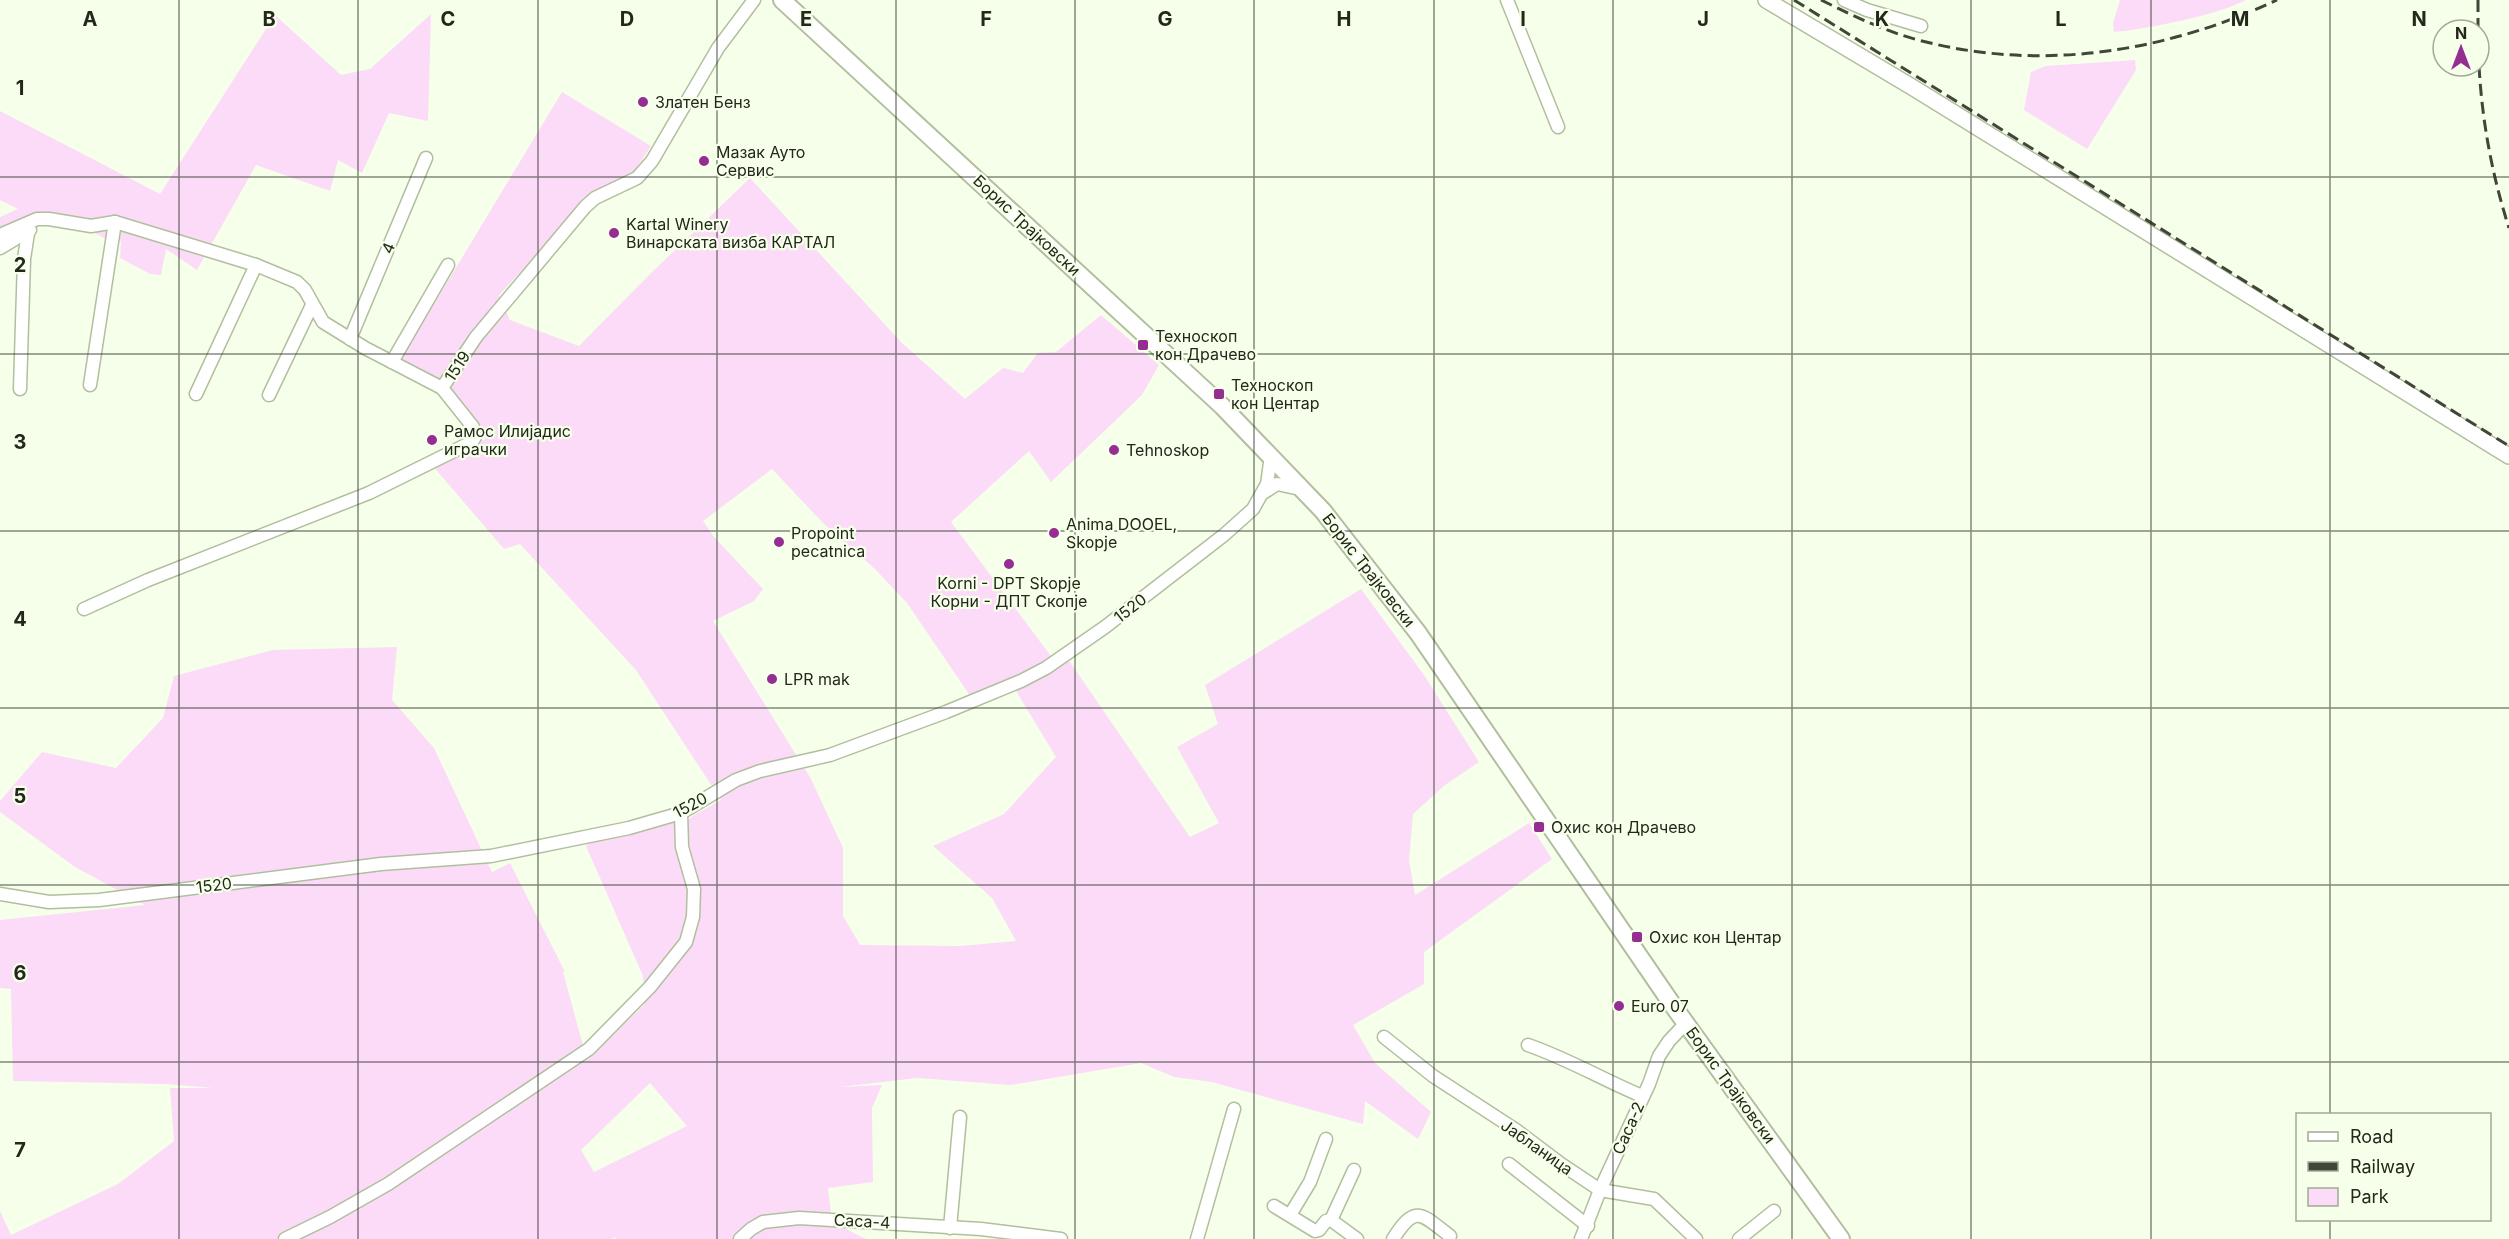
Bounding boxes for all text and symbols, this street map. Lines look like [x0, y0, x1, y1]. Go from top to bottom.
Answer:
text: A [83, 7, 98, 31]
text: B [262, 7, 276, 31]
text: C [441, 7, 455, 31]
text: D [620, 7, 634, 31]
text: E [800, 7, 812, 31]
text: F [980, 7, 992, 31]
text: G [1157, 7, 1173, 31]
text: H [1337, 7, 1351, 31]
text: I [1520, 7, 1526, 31]
text: J [1697, 7, 1709, 31]
text: K [1875, 7, 1889, 31]
text: L [2055, 7, 2067, 31]
text: M [2231, 7, 2249, 31]
text: N [2411, 7, 2427, 31]
north arrow [2431, 18, 2491, 78]
text: N [2455, 23, 2467, 43]
text: 1 [16, 76, 24, 100]
place label: Златен Бенз [655, 92, 751, 112]
marker: Златен Бенз [636, 95, 650, 109]
place label: Мазак Ауто Сервис [716, 142, 805, 180]
marker: Мазак Ауто Сервис [697, 154, 711, 168]
street label: Борис Трајковски [969, 170, 1085, 280]
place label: Kartal Winery Винарската визба КАРТАЛ [626, 214, 835, 252]
marker: Kartal Winery Винарската визба КАРТАЛ [607, 226, 621, 240]
street label: 4 [377, 239, 399, 257]
text: 2 [14, 253, 26, 277]
place label: Техноскоп кон Драчево [1155, 326, 1256, 364]
marker: Техноскоп кон Драчево [1136, 338, 1150, 352]
street label: 1519 [440, 347, 474, 385]
place label: Техноскоп кон Центар [1231, 375, 1319, 413]
marker: Техноскоп кон Центар [1212, 387, 1226, 401]
place label: Рамос Илијадис играчки [444, 421, 571, 459]
text: 3 [14, 430, 26, 454]
marker: Рамос Илијадис играчки [425, 433, 439, 447]
place label: Tehnoskop [1126, 440, 1209, 460]
marker: Tehnoskop [1107, 443, 1121, 457]
street label: Борис Трајковски [1318, 509, 1420, 631]
place label: Anima DOOEL, Skopje [1066, 514, 1177, 552]
place label: Propoint pecatnica [791, 523, 865, 561]
marker: Anima DOOEL, Skopje [1047, 526, 1061, 540]
marker: Propoint pecatnica [772, 535, 786, 549]
marker: Korni - DPT Skopje Корни - ДПТ Скопје [1002, 557, 1016, 571]
place label: Korni - DPT Skopje Корни - ДПТ Скопје [931, 573, 1087, 611]
street label: 1520 [1110, 589, 1150, 627]
text: 4 [13, 607, 27, 631]
place label: LPR mak [784, 669, 850, 689]
marker: LPR mak [765, 672, 779, 686]
text: 5 [14, 784, 26, 808]
street label: 1520 [669, 788, 711, 822]
place label: Охис кон Драчево [1551, 817, 1696, 837]
marker: Охис кон Драчево [1532, 820, 1546, 834]
street label: 1520 [195, 873, 233, 897]
place label: Охис кон Центар [1649, 927, 1782, 947]
marker: Охис кон Центар [1630, 930, 1644, 944]
text: 6 [14, 961, 27, 985]
place label: Euro 07 [1631, 996, 1689, 1016]
marker: Euro 07 [1612, 999, 1626, 1013]
street label: Борис Трајковски [1682, 1023, 1780, 1147]
street label: Саса-2 [1608, 1099, 1648, 1157]
legend [2296, 1113, 2491, 1221]
street label: Јабланица [1497, 1115, 1577, 1179]
text: Road [2350, 1126, 2393, 1147]
text: 7 [14, 1138, 26, 1162]
text: Railway [2350, 1156, 2415, 1177]
text: Park [2350, 1186, 2389, 1207]
street label: Саса-4 [833, 1210, 891, 1232]

